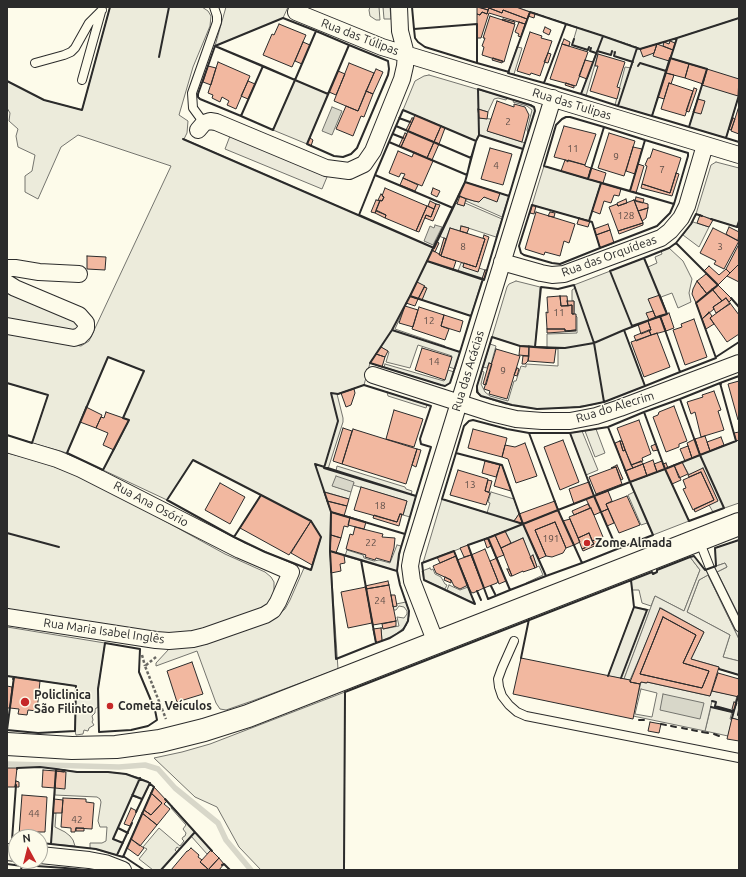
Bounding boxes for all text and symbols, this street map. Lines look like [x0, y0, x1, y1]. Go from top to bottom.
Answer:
street label: Rua das Túlipas [319, 16, 401, 58]
street label: Rua das Tulipas [531, 85, 613, 123]
house number: 2 [505, 116, 511, 128]
house number: 11 [567, 143, 579, 155]
house number: 9 [613, 151, 619, 163]
house number: 4 [493, 160, 499, 172]
house number: 7 [659, 164, 665, 176]
house number: 128 [618, 210, 634, 222]
street label: Rua das Orquídeas [560, 232, 658, 280]
house number: 8 [460, 241, 466, 253]
house number: 3 [717, 241, 723, 253]
house number: 11 [553, 307, 565, 319]
house number: 12 [423, 315, 435, 327]
street label: Rua das Acácias [449, 329, 487, 413]
house number: 14 [428, 356, 440, 368]
house number: 9 [500, 365, 506, 377]
street label: Rua do Alecrim [574, 388, 656, 426]
street label: Rua Ana Osório [111, 478, 191, 530]
house number: 13 [464, 479, 476, 491]
house number: 18 [374, 500, 386, 512]
house number: 191 [543, 533, 559, 545]
place label: Zome Almada [595, 536, 672, 550]
house number: 22 [365, 537, 377, 549]
marker: Zome Almada [582, 538, 592, 548]
house number: 24 [374, 595, 386, 607]
street label: Rua Maria Isabel Inglês [43, 615, 165, 647]
place label: Policlinica São Filinto [34, 688, 94, 716]
marker: Policlinica São Filinto [19, 696, 31, 708]
place label: Cometa Veículos [118, 699, 212, 713]
marker: Cometa Veículos [105, 701, 115, 711]
house number: 44 [28, 808, 40, 820]
house number: 42 [71, 814, 83, 826]
north arrow [8, 829, 48, 869]
text: N [22, 832, 31, 845]

